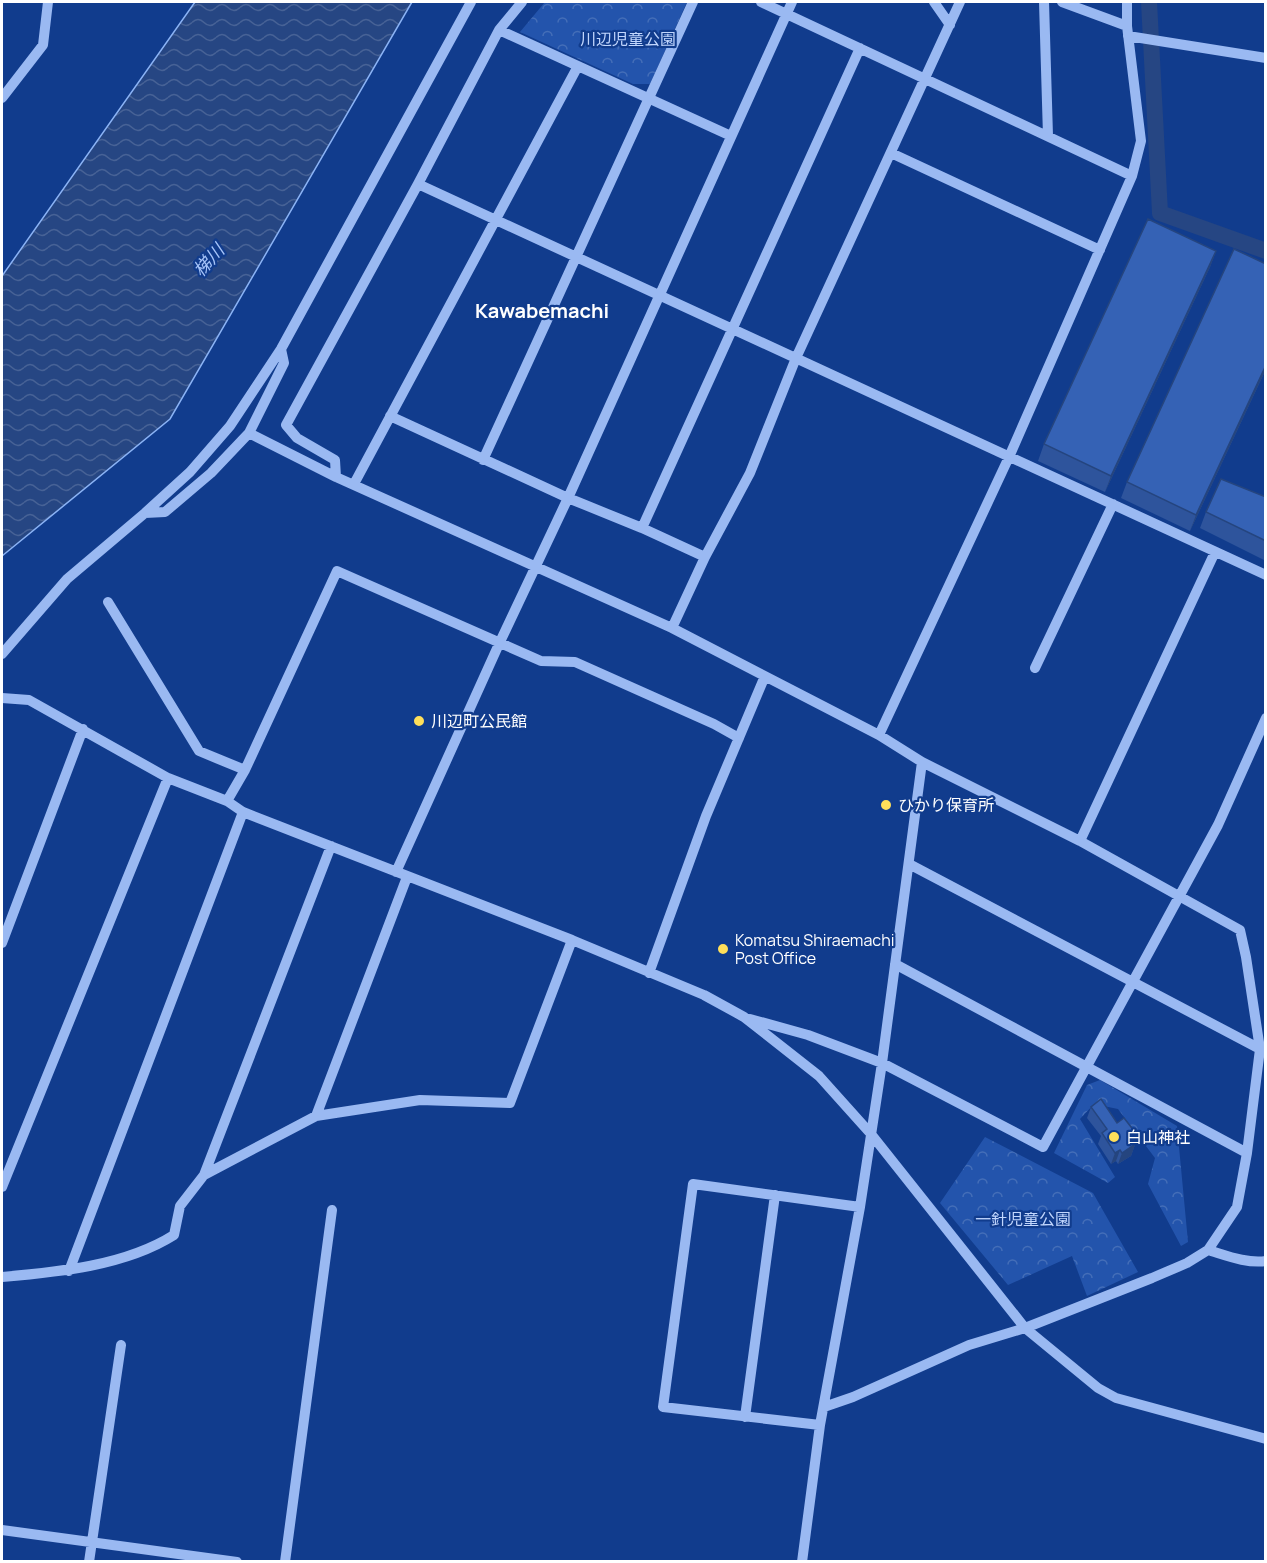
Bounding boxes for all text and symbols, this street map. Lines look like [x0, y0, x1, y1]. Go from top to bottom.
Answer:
park label: 川辺児童公園 [580, 28, 676, 50]
water label: 梯川 [187, 237, 230, 281]
district label: Kawabemachi [475, 297, 609, 324]
place label: 川辺町公民館 [431, 710, 527, 732]
marker: 川辺町公民館 [412, 714, 426, 728]
place label: ひかり保育所 [898, 794, 994, 816]
marker: ひかり保育所 [879, 798, 893, 812]
place label: Komatsu Shiraemachi Post Office [735, 929, 894, 969]
marker: Komatsu Shiraemachi Post Office [716, 942, 730, 956]
place label: 白山神社 [1126, 1126, 1190, 1148]
marker: 白山神社 [1107, 1130, 1121, 1144]
park label: 一針児童公園 [975, 1208, 1071, 1230]

